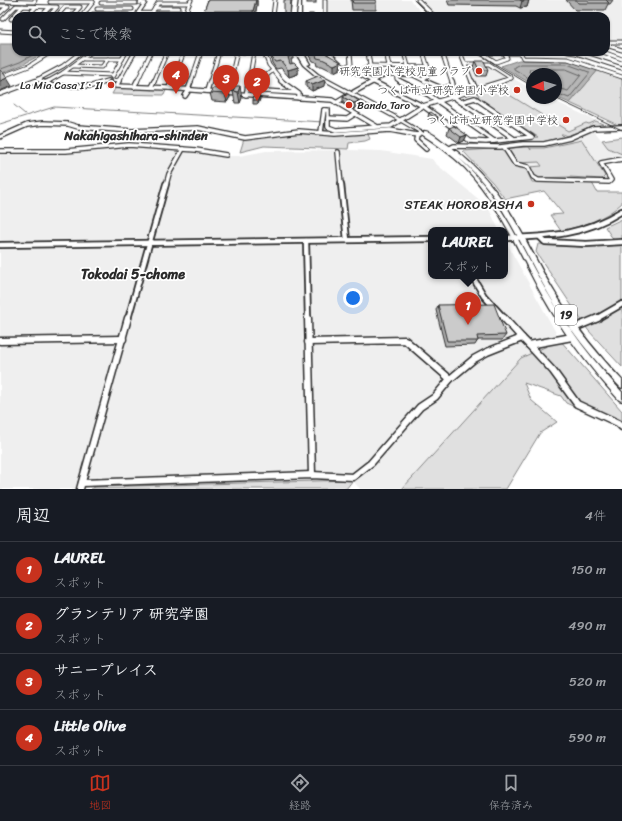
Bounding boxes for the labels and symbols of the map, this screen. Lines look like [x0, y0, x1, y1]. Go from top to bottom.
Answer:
pin: 4 [163, 61, 189, 94]
place label: 研究学園小学校児童クラブ [339, 62, 471, 81]
pin: 3 [213, 65, 239, 98]
marker: 研究学園小学校児童クラブ [474, 66, 484, 76]
pin: 2 [244, 68, 270, 101]
north arrow [526, 68, 562, 104]
place label: La Mia Casa I・II [20, 76, 104, 95]
marker: La Mia Casa I・II [106, 80, 116, 90]
place label: つくば市立研究学園小学校 [377, 81, 509, 100]
marker: つくば市立研究学園小学校 [512, 85, 522, 95]
place label: Bando Taro [357, 96, 411, 115]
marker: Bando Taro [344, 100, 354, 110]
place label: つくば市立研究学園中学校 [426, 111, 558, 130]
marker: つくば市立研究学園中学校 [561, 115, 571, 125]
district label: Nakahigashihara-shinden [63, 124, 209, 147]
place label: STEAK HOROBASHA [405, 193, 523, 216]
marker: STEAK HOROBASHA [526, 199, 536, 209]
district label: Tokodai 5-chome [81, 262, 185, 287]
your location [343, 288, 363, 308]
pin: 1 [455, 292, 481, 325]
road number: 19 [555, 305, 577, 325]

